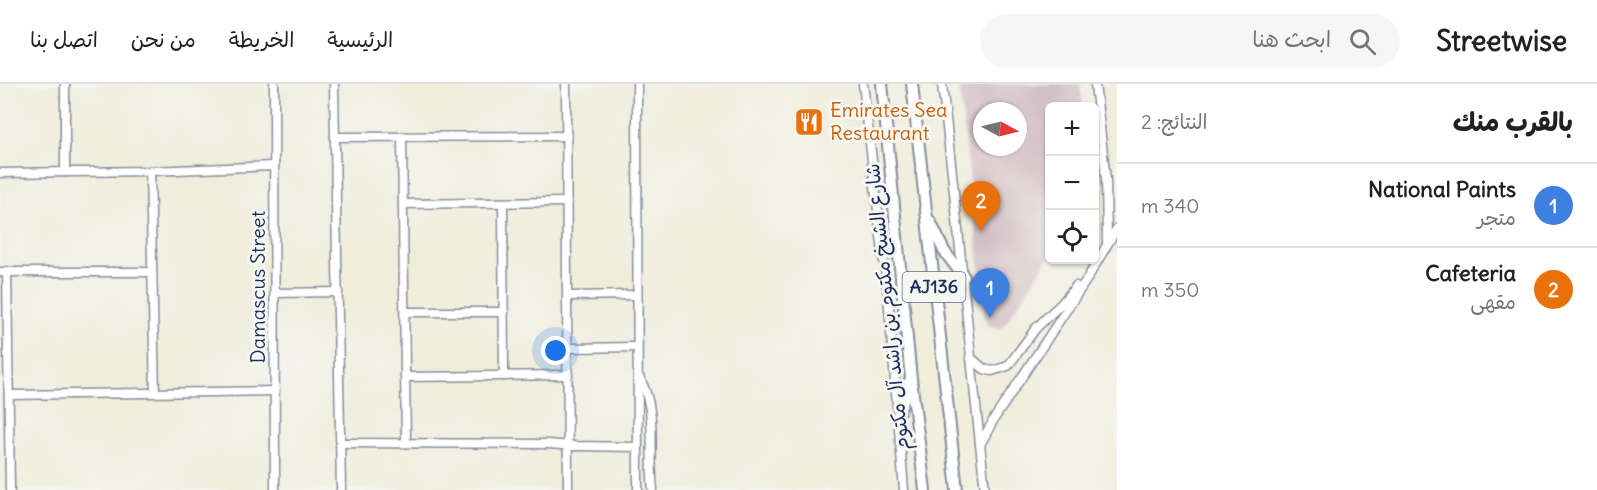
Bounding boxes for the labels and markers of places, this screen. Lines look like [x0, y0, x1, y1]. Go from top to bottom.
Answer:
place label: Emirates Sea Restaurant [830, 97, 948, 145]
restaurant icon: Emirates Sea Restaurant [793, 106, 825, 138]
pin: 2 [962, 182, 1000, 231]
pin: 1 [970, 268, 1010, 318]

